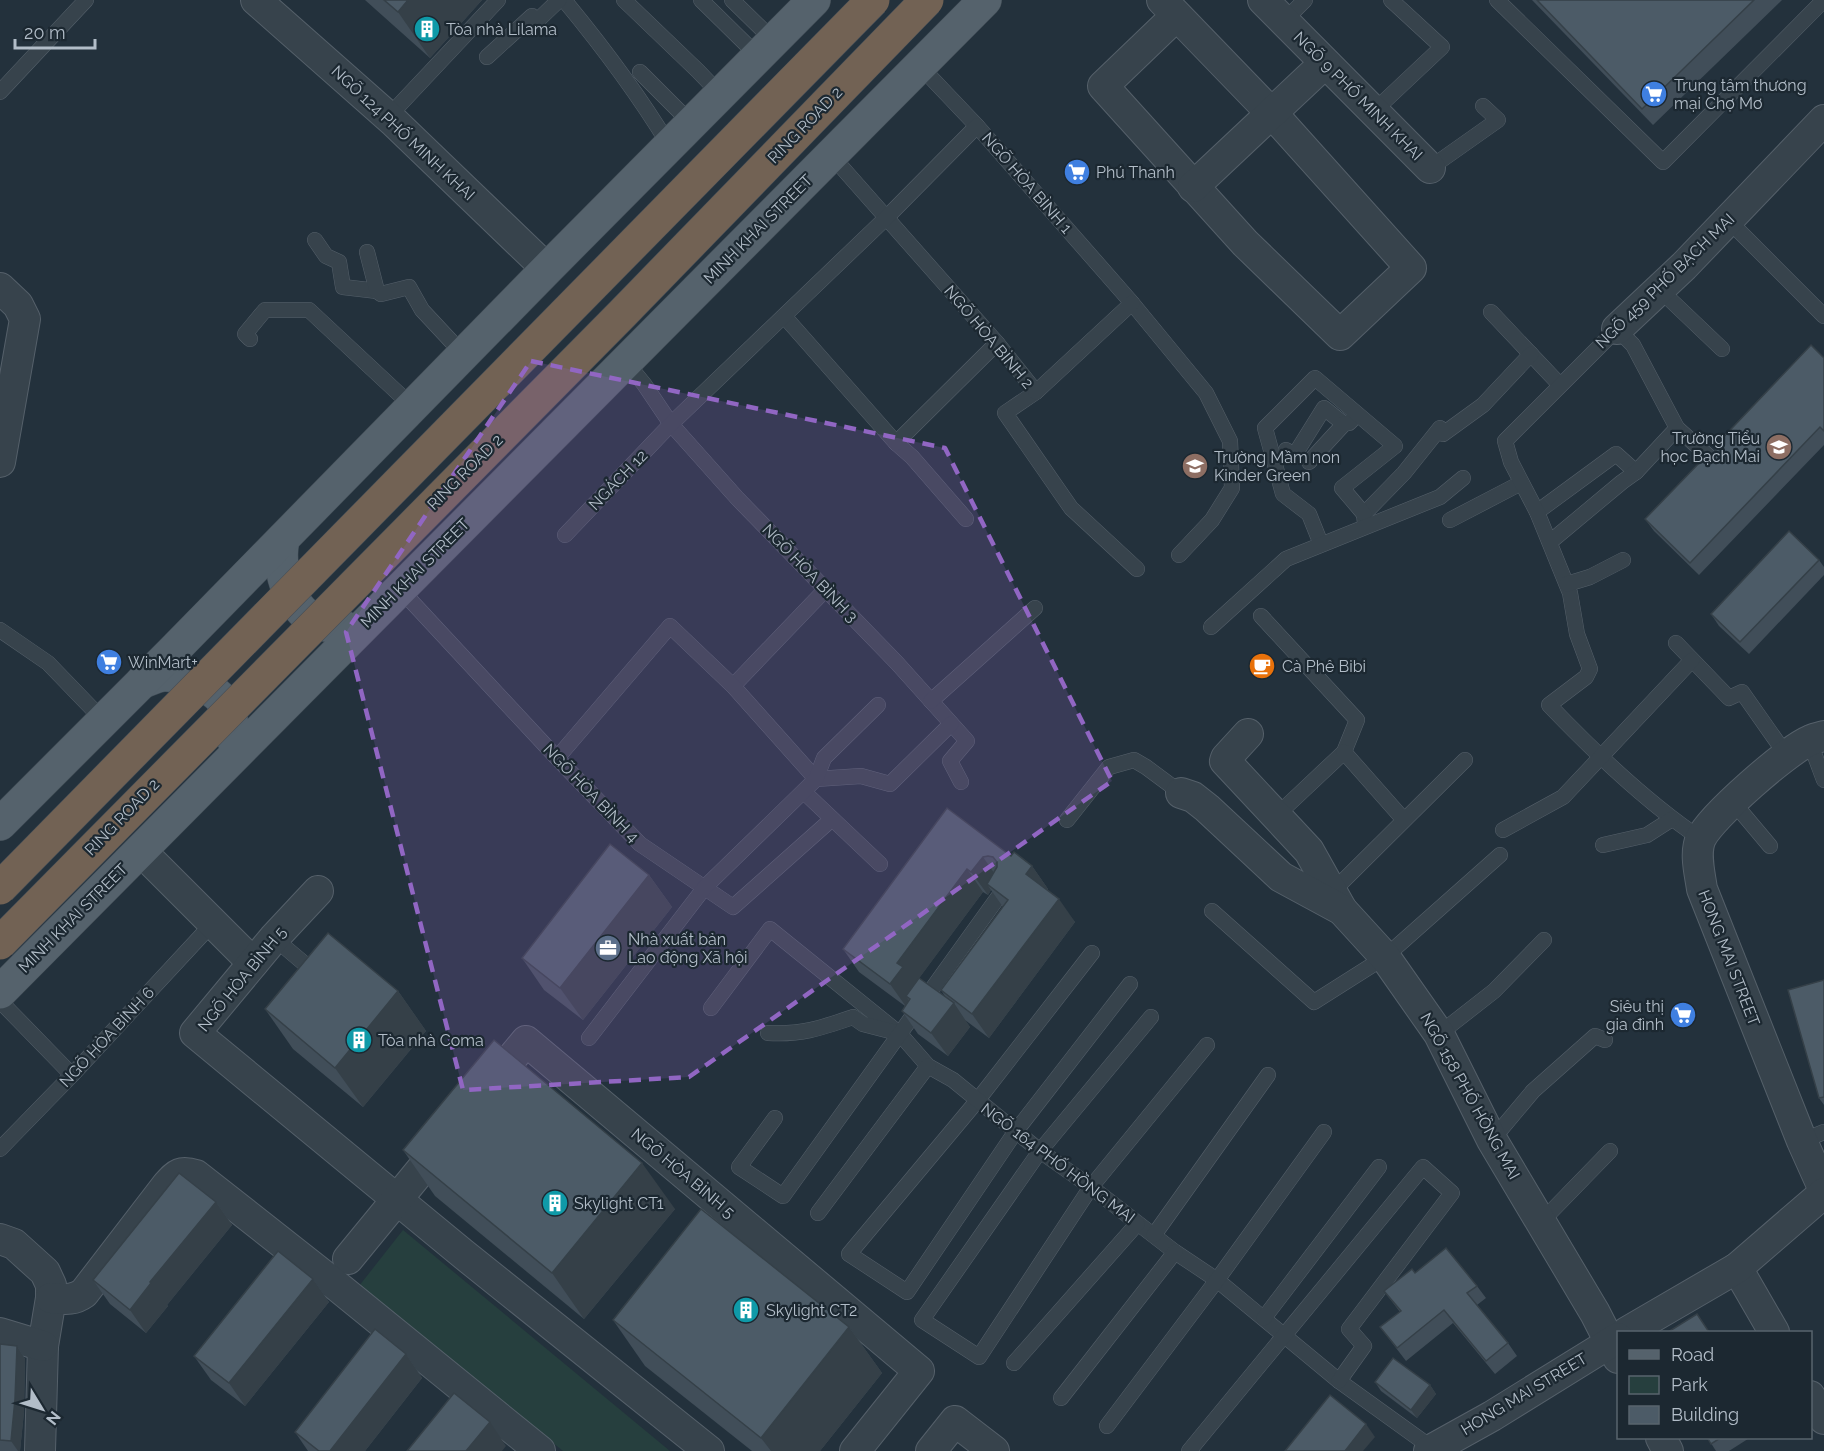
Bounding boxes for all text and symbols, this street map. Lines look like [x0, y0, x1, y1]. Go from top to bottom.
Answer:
scale bar [15, 12, 94, 50]
building icon: Tòa nhà Lilama [412, 14, 442, 44]
place label: Tòa nhà Lilama [446, 20, 557, 39]
text: 20 m [24, 22, 66, 43]
street label: NGÕ 9 PHỐ MINH KHAI [1290, 26, 1428, 164]
street label: NGÕ 124 PHỐ MINH KHAI [327, 60, 480, 204]
place label: Trung tâm thương mại Chợ Mơ [1674, 76, 1807, 113]
supermarket icon: Trung tâm thương mại Chợ Mơ [1639, 79, 1669, 109]
street label: RING ROAD 2 [764, 83, 846, 167]
street label: NGÕ HÒA BÌNH 1 [978, 128, 1077, 237]
supermarket icon: Phú Thanh [1062, 157, 1092, 187]
place label: Phú Thanh [1096, 163, 1175, 182]
street label: MINH KHAI STREET [700, 170, 817, 287]
street label: NGÕ 459 PHỐ BẠCH MAI [1590, 208, 1738, 352]
street label: NGÕ HÒA BÌNH 2 [940, 281, 1038, 392]
place label: Trường Tiểu học Bạch Mai [1661, 429, 1760, 466]
street label: RING ROAD 2 [423, 430, 507, 514]
school or university icon: Trường Tiểu học Bạch Mai [1764, 432, 1794, 462]
street label: NGÁCH 12 [584, 445, 651, 514]
place label: Trường Mầm non Kinder Green [1214, 448, 1340, 485]
school or university icon: Trường Mầm non Kinder Green [1180, 451, 1210, 481]
street label: MINH KHAI STREET [357, 514, 474, 631]
street label: NGÕ HÒA BÌNH 3 [758, 519, 862, 626]
supermarket icon: WinMart+ [94, 647, 124, 677]
cafe icon: Cà Phê Bibi [1247, 651, 1277, 681]
place label: WinMart+ [128, 653, 198, 672]
place label: Cà Phê Bibi [1282, 657, 1366, 676]
street label: NGÕ HÒA BÌNH 4 [539, 739, 644, 846]
street label: RING ROAD 2 [81, 775, 163, 859]
street label: MINH KHAI STREET [15, 859, 132, 976]
street label: HONG MAI STREET [1694, 887, 1764, 1029]
street label: NGÕ HÒA BÌNH 5 [193, 922, 290, 1035]
place label: Nhà xuất bản Lao động Xã hội [628, 930, 747, 967]
office icon: Nhà xuất bản Lao động Xã hội [593, 933, 623, 963]
street label: NGÕ HÒA BÌNH 6 [55, 982, 158, 1091]
place label: Siêu thị gia đình [1606, 997, 1664, 1034]
supermarket icon: Siêu thị gia đình [1668, 1000, 1698, 1030]
street label: NGÕ 158 PHỐ HỒNG MAI [1416, 1008, 1525, 1183]
building icon: Tòa nhà Coma [344, 1025, 374, 1055]
place label: Tòa nhà Coma [378, 1031, 484, 1050]
street label: NGÕ 164 PHỐ HỒNG MAI [977, 1097, 1140, 1227]
street label: NGÕ HÒA BÌNH 5 [627, 1123, 739, 1222]
building icon: Skylight CT1 [540, 1188, 570, 1218]
place label: Skylight CT1 [574, 1194, 664, 1213]
building icon: Skylight CT2 [731, 1295, 761, 1325]
place label: Skylight CT2 [766, 1301, 857, 1320]
legend [1617, 1331, 1812, 1439]
text: Road [1671, 1344, 1714, 1365]
street label: HONG MAI STREET [1457, 1349, 1591, 1439]
text: Park [1671, 1374, 1708, 1395]
north arrow [12, 1379, 72, 1439]
text: Building [1671, 1404, 1739, 1425]
text: N [42, 1407, 65, 1429]

